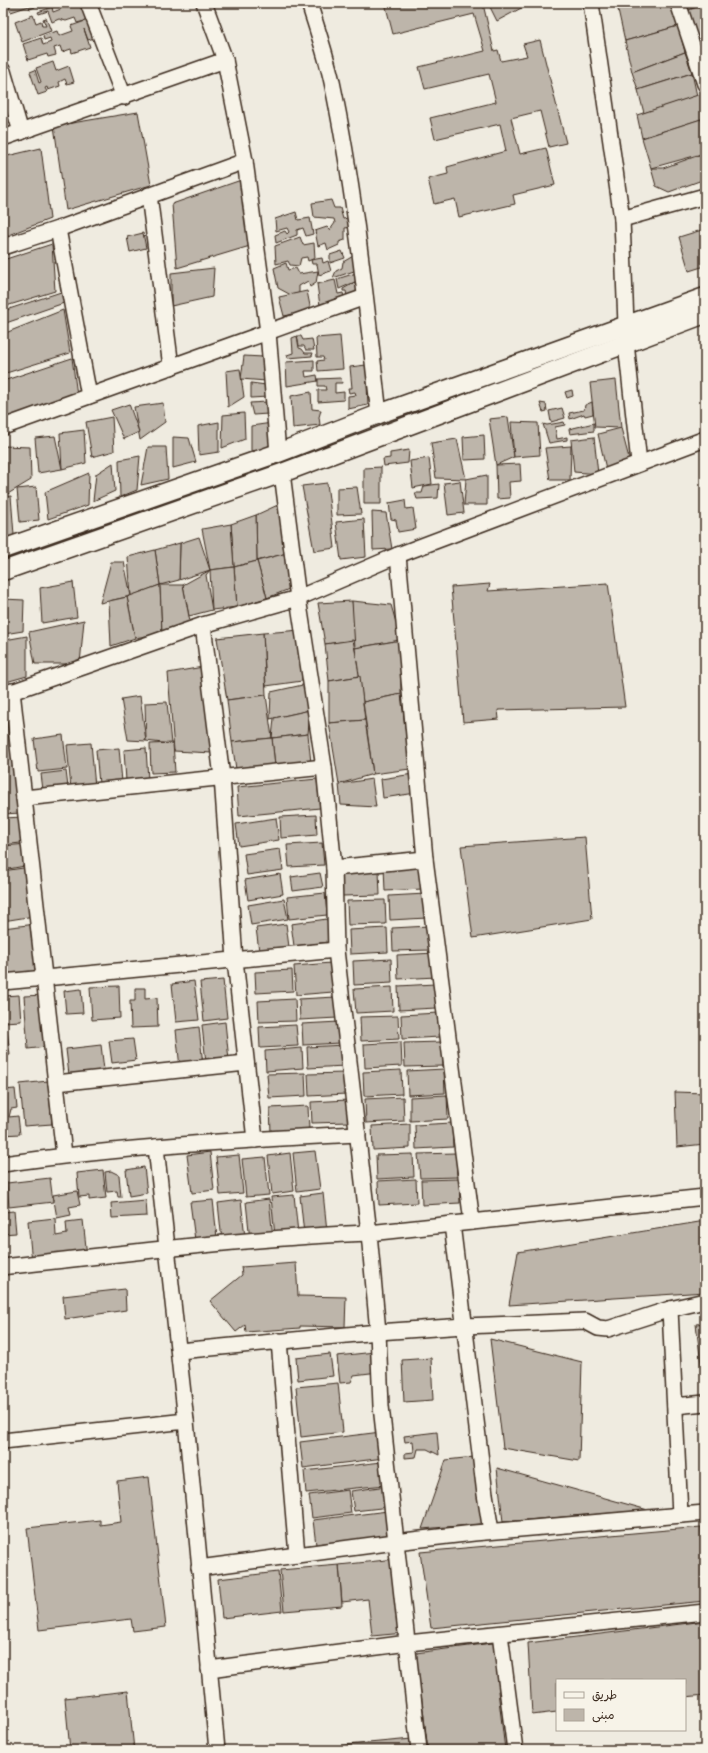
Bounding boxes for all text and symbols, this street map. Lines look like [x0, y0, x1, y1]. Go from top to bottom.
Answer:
legend [556, 1679, 686, 1731]
text: طريق [592, 1685, 617, 1703]
text: مبنى [592, 1705, 615, 1723]

